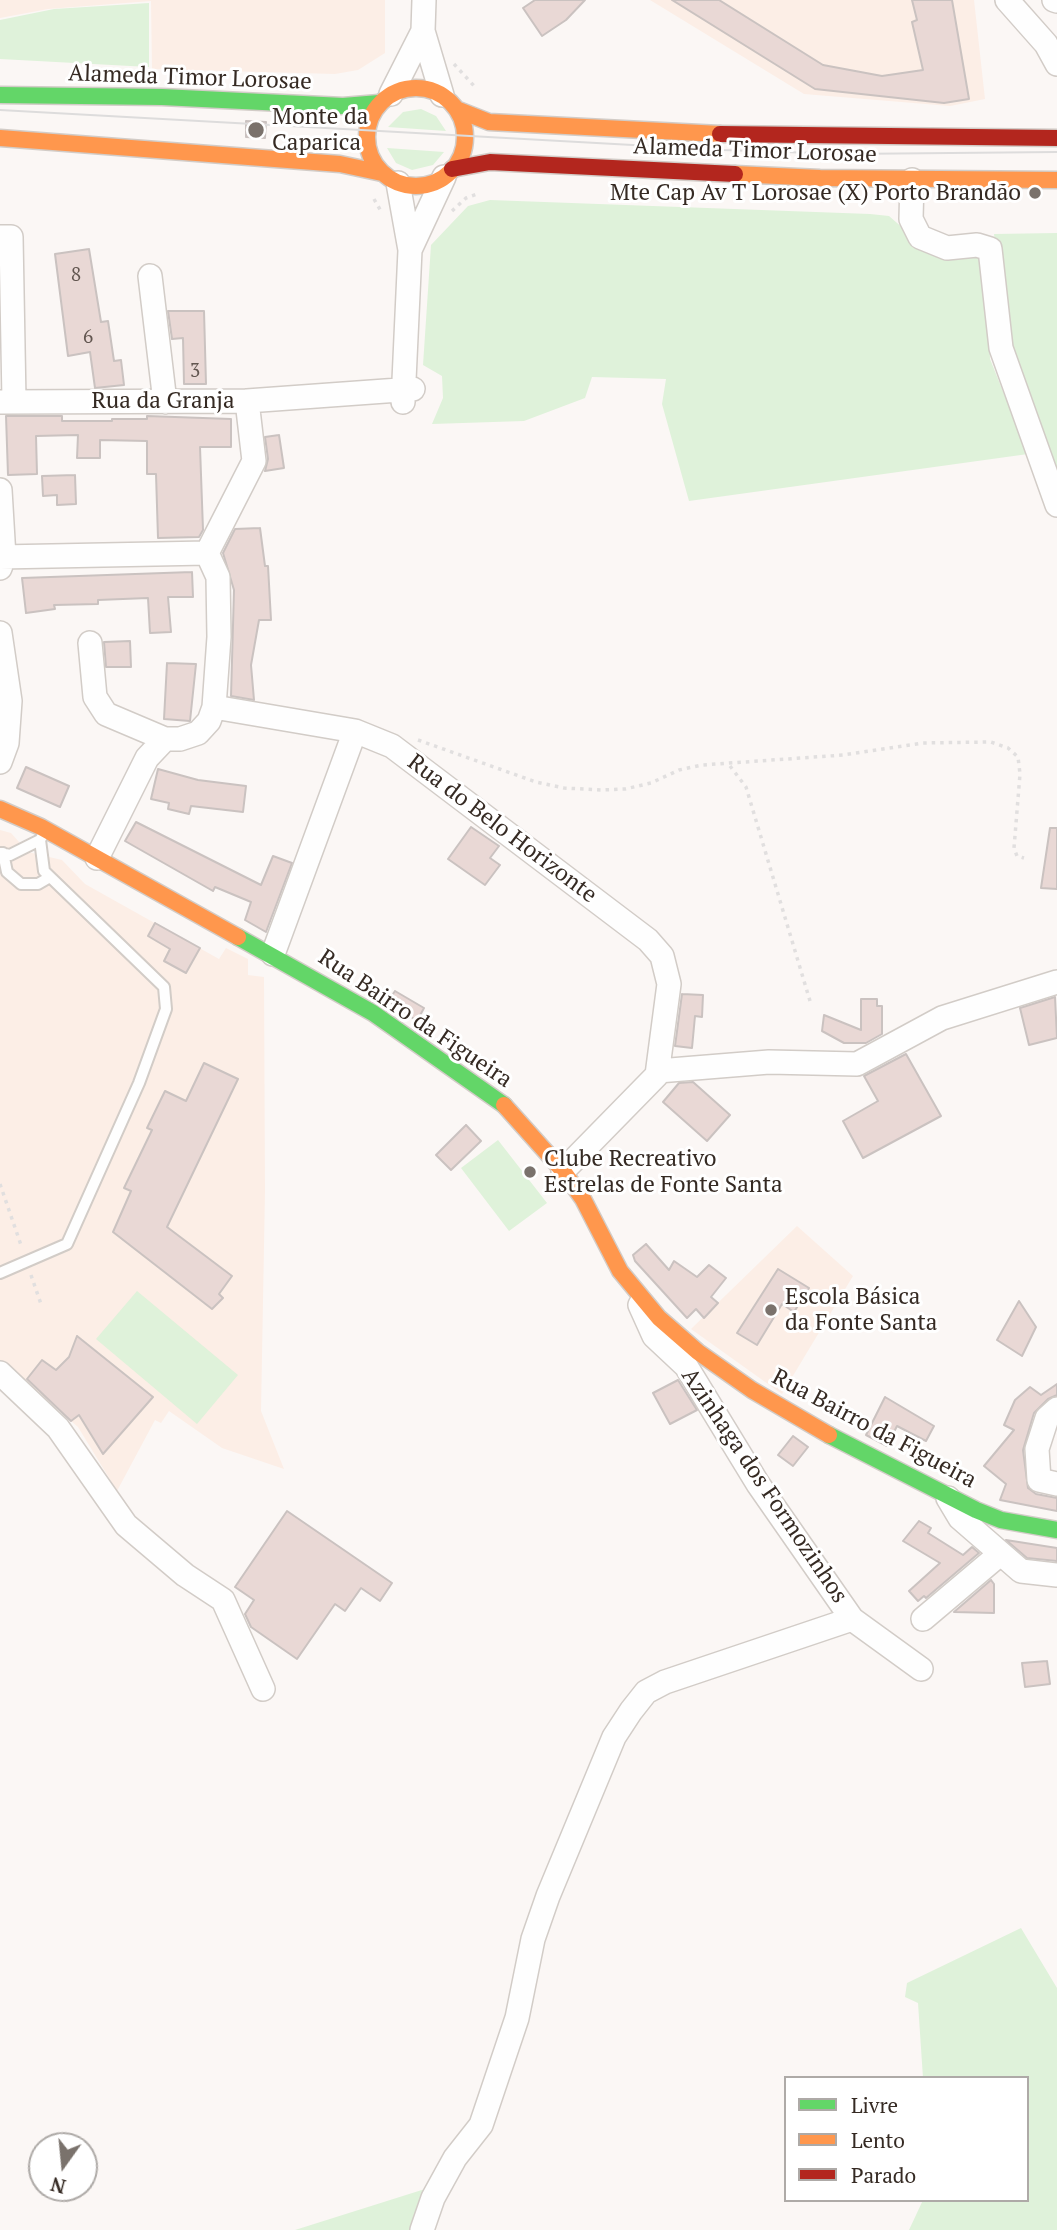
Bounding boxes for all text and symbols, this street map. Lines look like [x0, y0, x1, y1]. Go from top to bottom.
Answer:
street label: Alameda Timor Lorosae [68, 60, 312, 96]
place label: Monte da Caparica [272, 103, 368, 157]
marker: Monte da Caparica [246, 120, 266, 140]
street label: Alameda Timor Lorosae [633, 133, 877, 169]
place label: Mte Cap Av T Lorosae (X) Porto Brandão [610, 179, 1021, 207]
marker: Mte Cap Av T Lorosae (X) Porto Brandão [1027, 185, 1043, 201]
house number: 8 [71, 265, 81, 287]
house number: 6 [83, 327, 93, 349]
house number: 3 [190, 361, 200, 383]
street label: Rua da Granja [91, 387, 235, 415]
street label: Rua do Belo Horizonte [402, 749, 602, 909]
street label: Rua Bairro da Figueira [313, 944, 517, 1094]
place label: Clube Recreativo Estrelas de Fonte Santa [544, 1145, 783, 1199]
marker: Clube Recreativo Estrelas de Fonte Santa [522, 1164, 538, 1180]
place label: Escola Básica da Fonte Santa [785, 1283, 937, 1337]
marker: Escola Básica da Fonte Santa [763, 1302, 779, 1318]
street label: Azinhaga dos Formozinhos [675, 1363, 853, 1609]
street label: Rua Bairro da Figueira [767, 1363, 981, 1495]
legend [784, 2076, 1029, 2202]
text: Livre [851, 2091, 898, 2119]
text: Lento [851, 2126, 905, 2154]
north arrow [28, 2132, 98, 2202]
text: Parado [851, 2161, 916, 2189]
text: N [48, 2172, 68, 2200]

